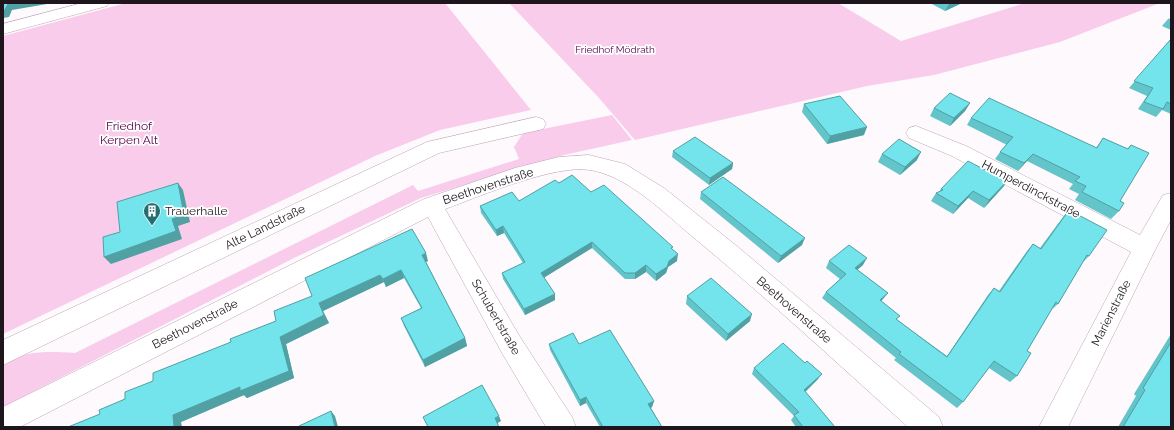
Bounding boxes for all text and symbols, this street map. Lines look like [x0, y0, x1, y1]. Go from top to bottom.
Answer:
park label: Friedhof Mödrath [575, 44, 655, 55]
park label: Friedhof Kerpen Alt [100, 119, 158, 147]
street label: Humperdinckstraße [979, 157, 1083, 221]
street label: Beethovenstraße [441, 165, 535, 207]
building icon: Trauerhalle [142, 201, 162, 226]
street label: Alte Landstraße [223, 202, 307, 252]
place label: Trauerhalle [165, 204, 227, 218]
street label: Beethovenstraße [754, 274, 834, 346]
street label: Schubertstraße [469, 277, 523, 357]
street label: Marienstraße [1088, 278, 1134, 348]
street label: Beethovenstraße [150, 296, 240, 352]

